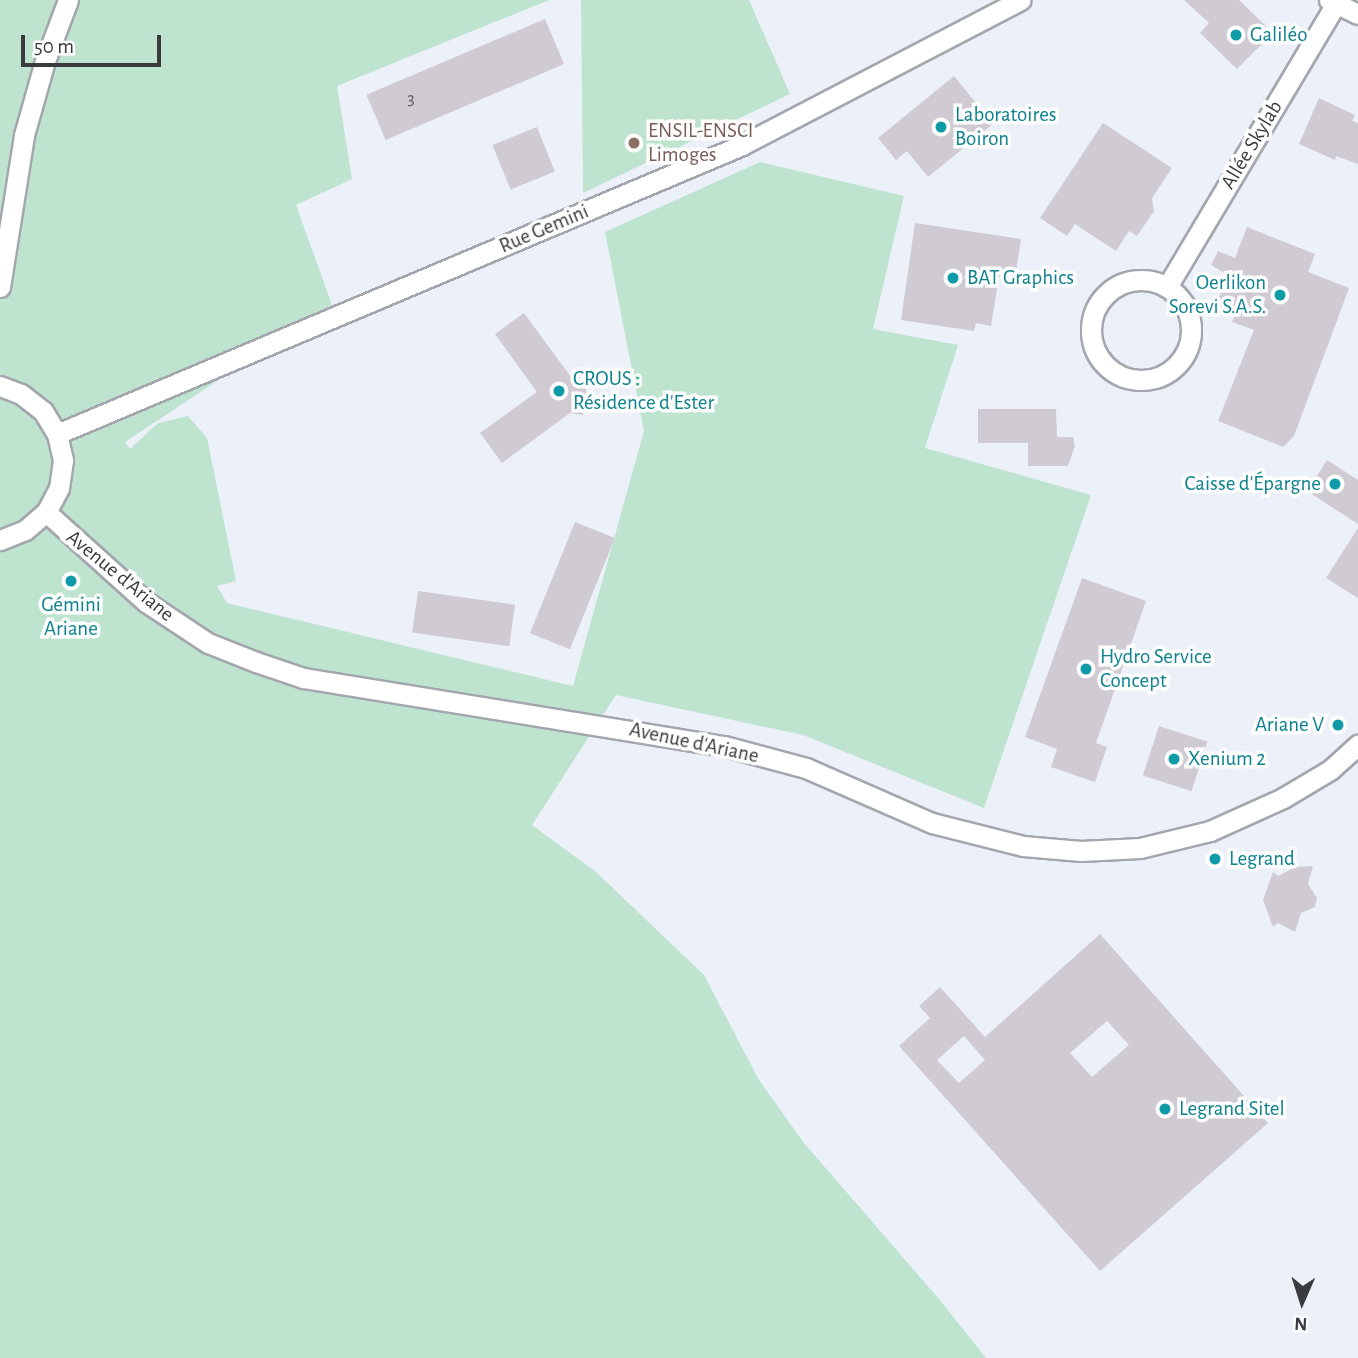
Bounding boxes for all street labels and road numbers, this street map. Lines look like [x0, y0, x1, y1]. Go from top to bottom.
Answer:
street label: Allée Skylab [1216, 96, 1288, 194]
street label: Rue Gemini [495, 199, 593, 259]
street label: Avenue d'Ariane [61, 525, 179, 627]
street label: Avenue d'Ariane [627, 717, 761, 769]

